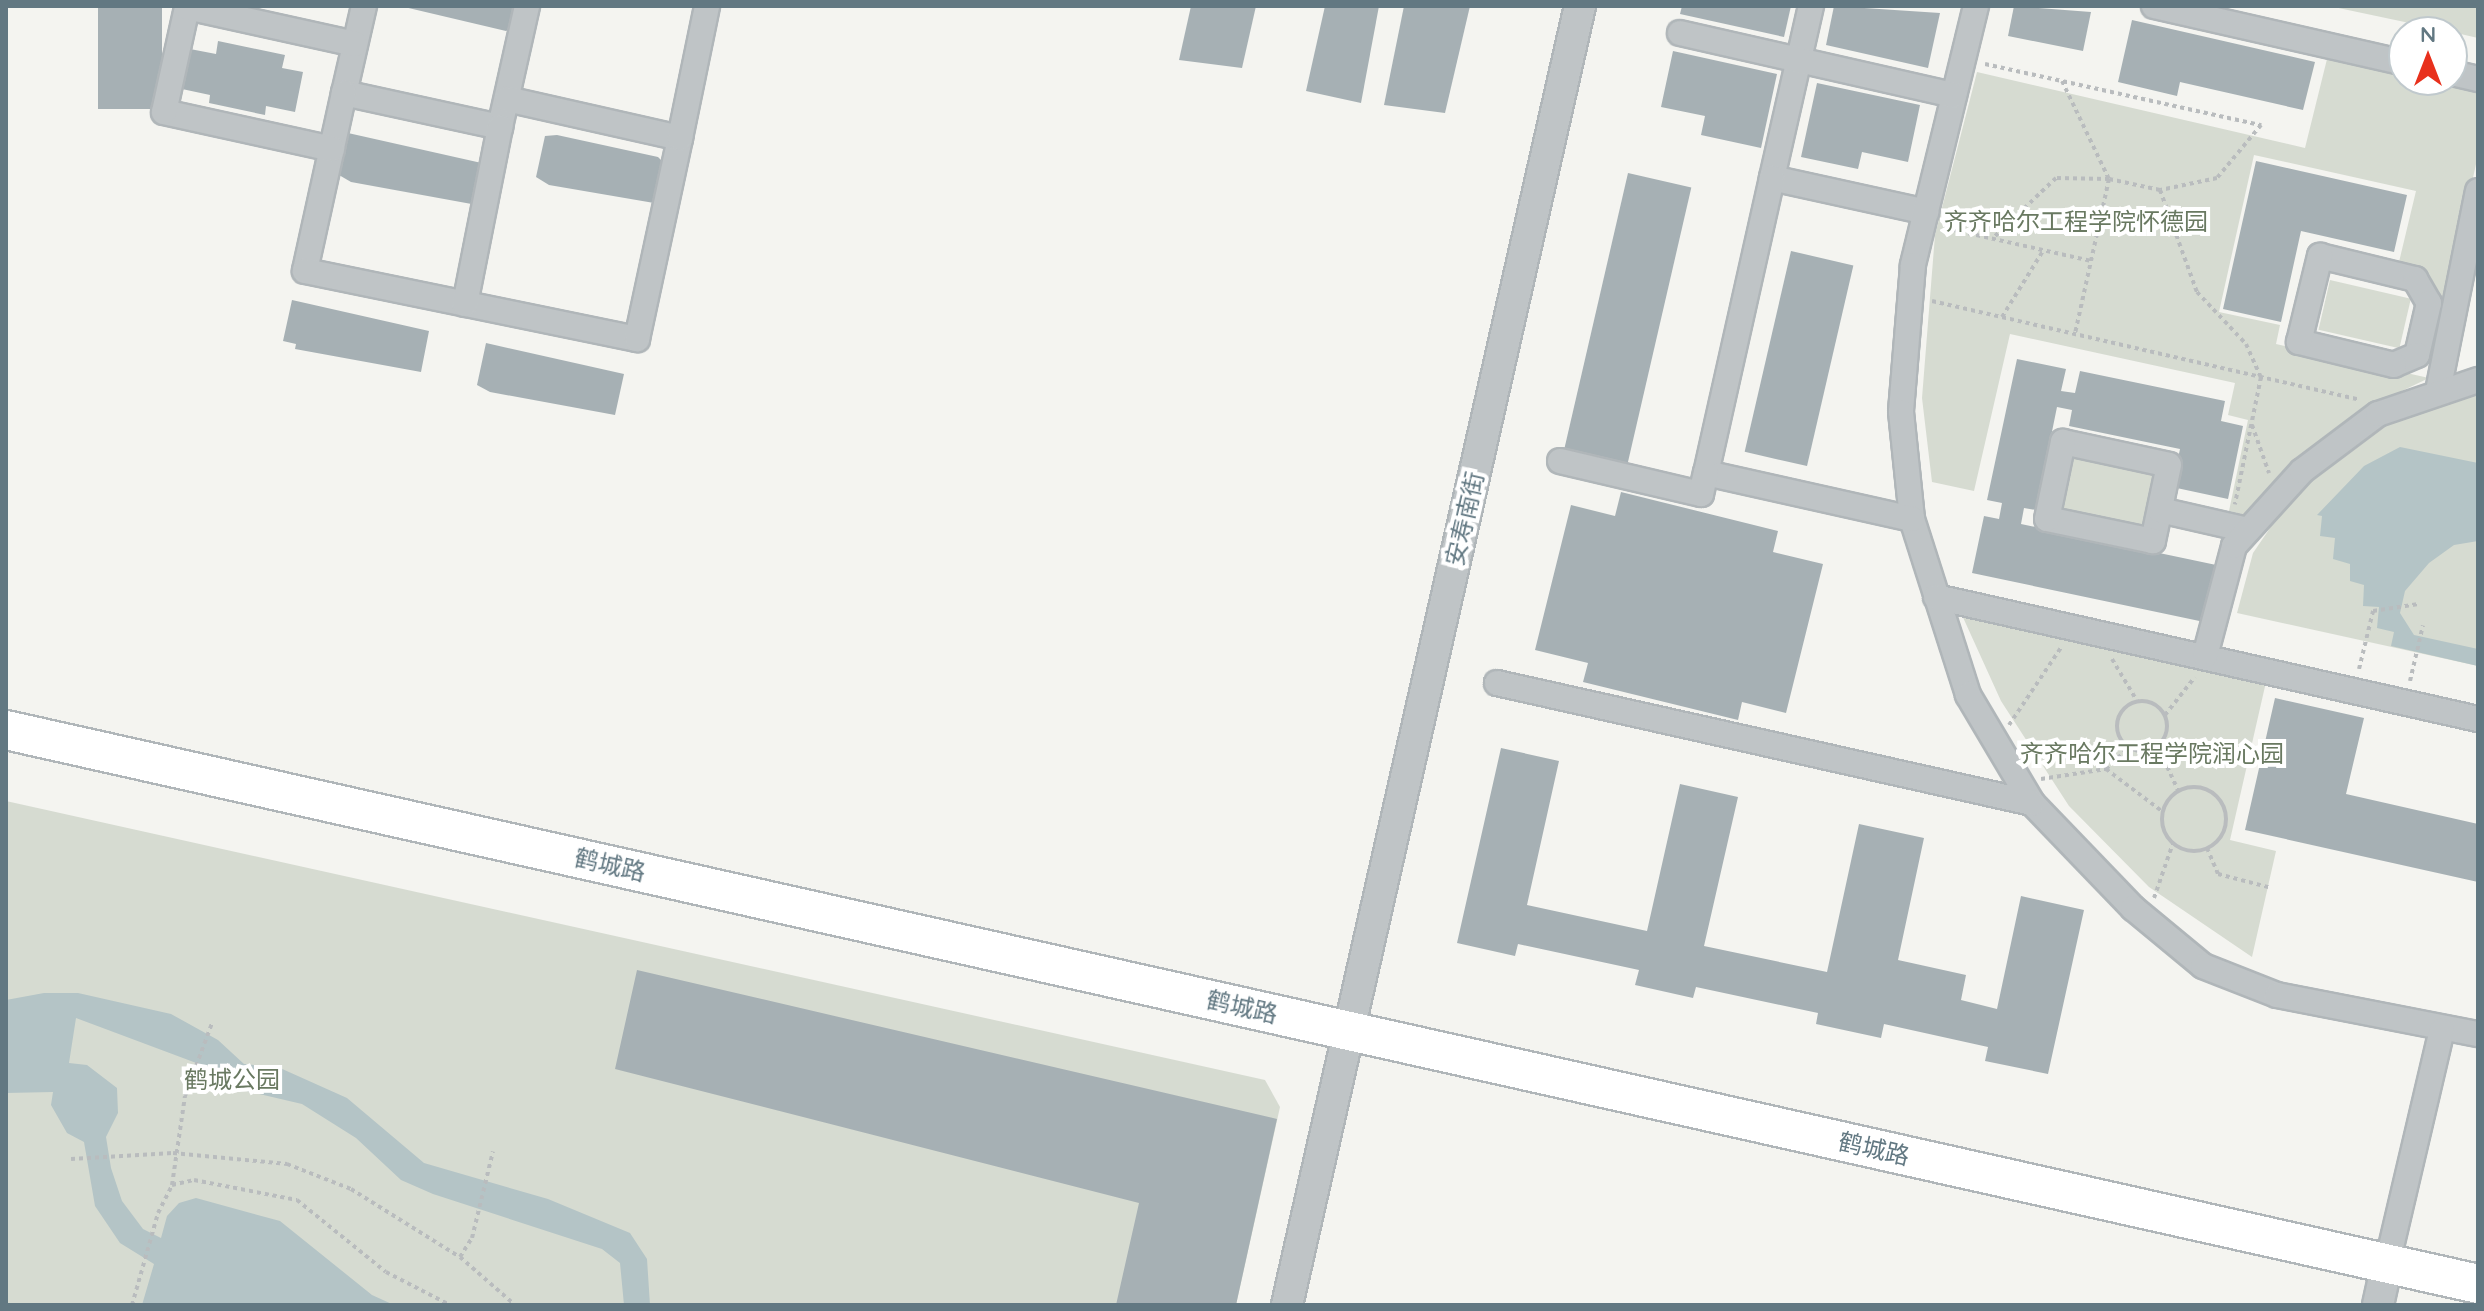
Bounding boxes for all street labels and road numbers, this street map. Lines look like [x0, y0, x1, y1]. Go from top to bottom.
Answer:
street label: 安寿南街 [1440, 469, 1490, 569]
street label: 鹤城路 [572, 843, 648, 887]
street label: 鹤城路 [1204, 985, 1280, 1029]
street label: 鹤城路 [1836, 1127, 1912, 1171]

